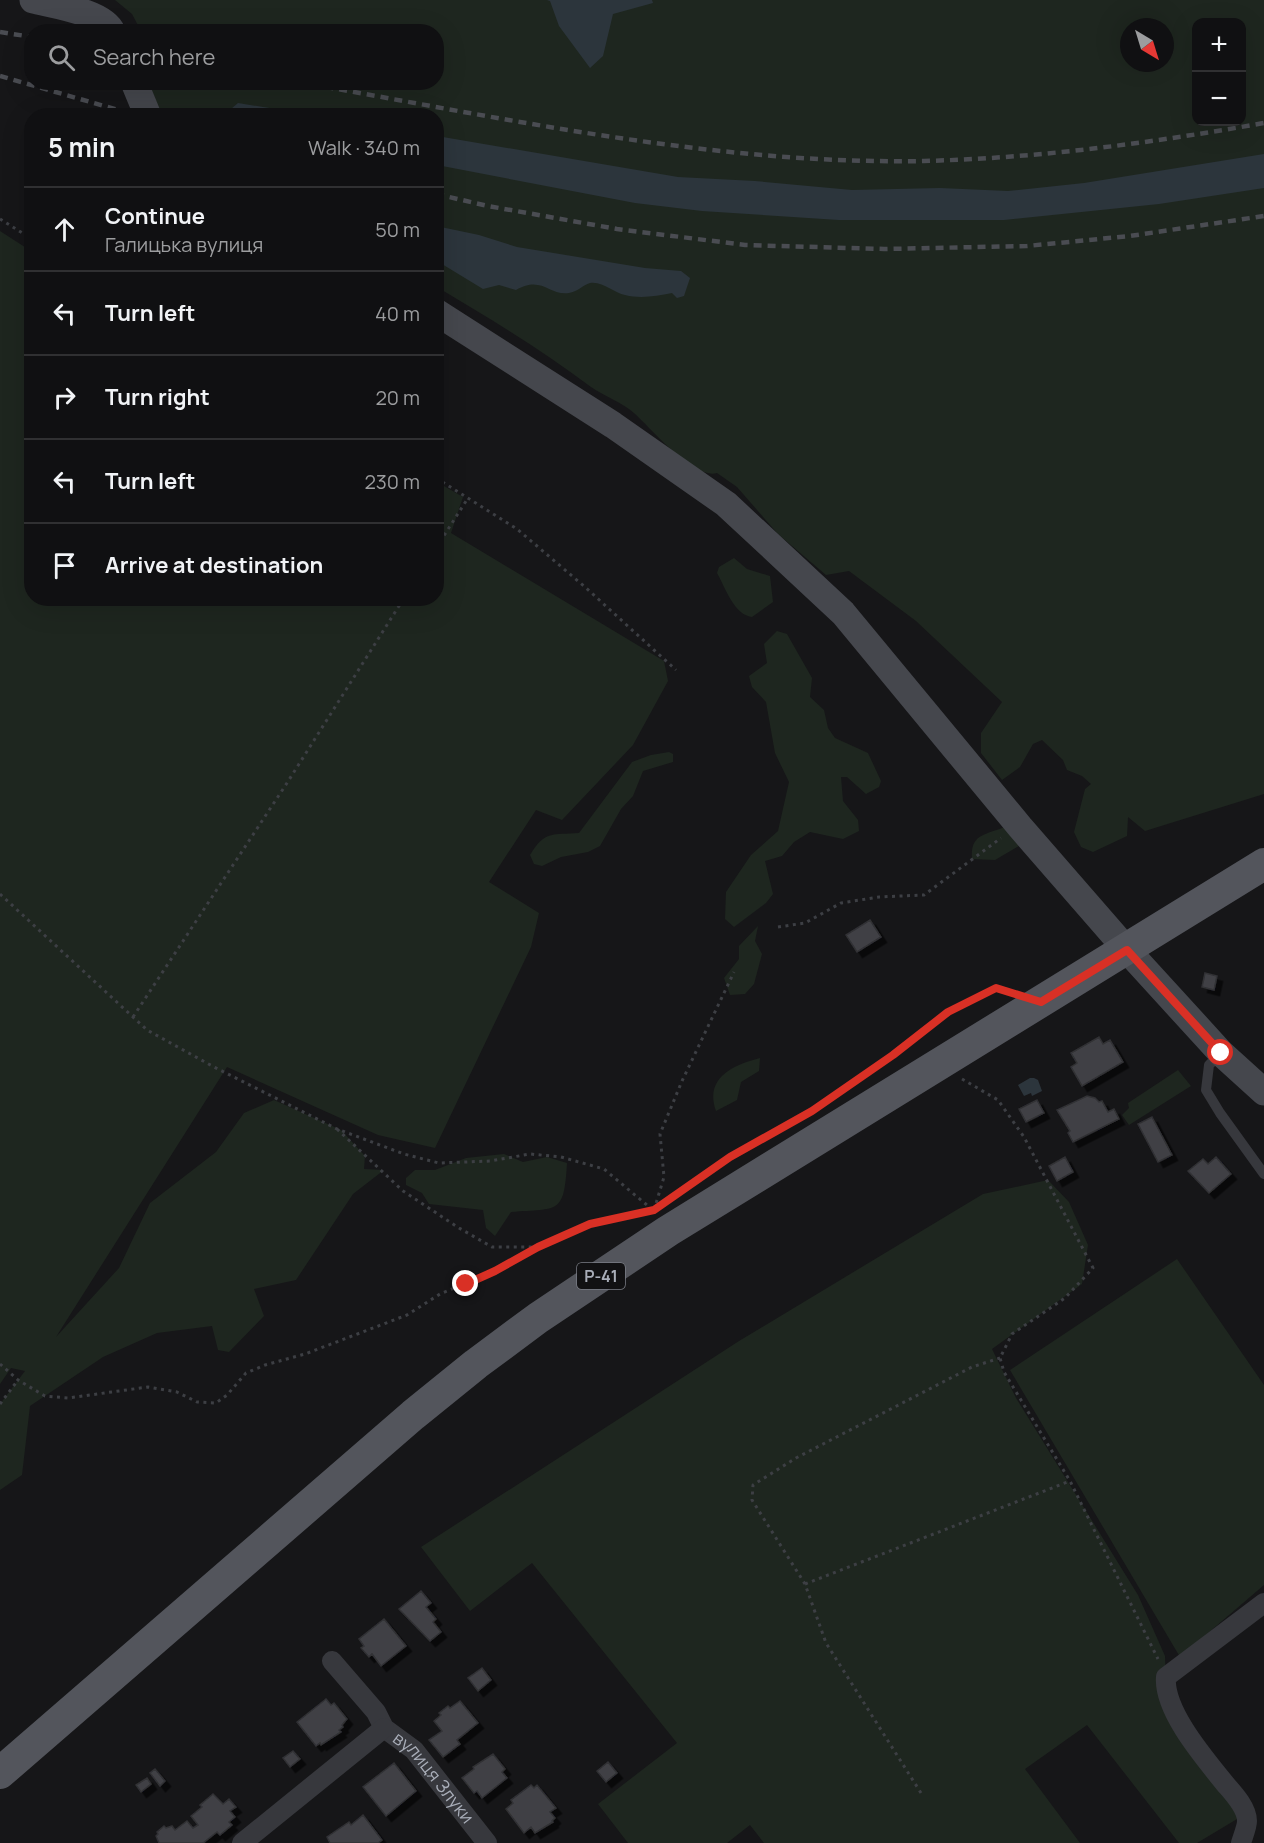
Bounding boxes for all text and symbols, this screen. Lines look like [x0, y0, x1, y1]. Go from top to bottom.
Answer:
north arrow [1120, 18, 1174, 72]
map controls [1192, 18, 1246, 126]
button: + [1192, 18, 1246, 72]
search box [24, 24, 444, 90]
icon: search [45, 41, 78, 74]
text: Search here [93, 42, 215, 72]
button: − [1192, 72, 1246, 126]
text: 5 min [48, 129, 115, 165]
text: Walk · 340 m [308, 134, 420, 161]
text: Continue [105, 201, 205, 231]
icon: ahead [48, 213, 81, 246]
text: 50 m [375, 216, 420, 243]
text: Галицька вулиця [105, 231, 263, 258]
icon: left [48, 297, 81, 330]
text: Turn left [105, 298, 195, 328]
text: 40 m [375, 300, 420, 327]
icon: right [48, 381, 81, 414]
text: Turn right [105, 382, 210, 412]
text: 20 m [375, 384, 420, 411]
icon: left [48, 465, 81, 498]
text: Turn left [105, 466, 195, 496]
text: 230 m [364, 468, 420, 495]
icon: arrive [48, 549, 81, 582]
text: Arrive at destination [105, 550, 323, 580]
route start [1207, 1039, 1233, 1065]
road number: Р-41 [577, 1263, 625, 1289]
route end [452, 1270, 478, 1296]
street label: вулиця Злуки [389, 1726, 480, 1828]

